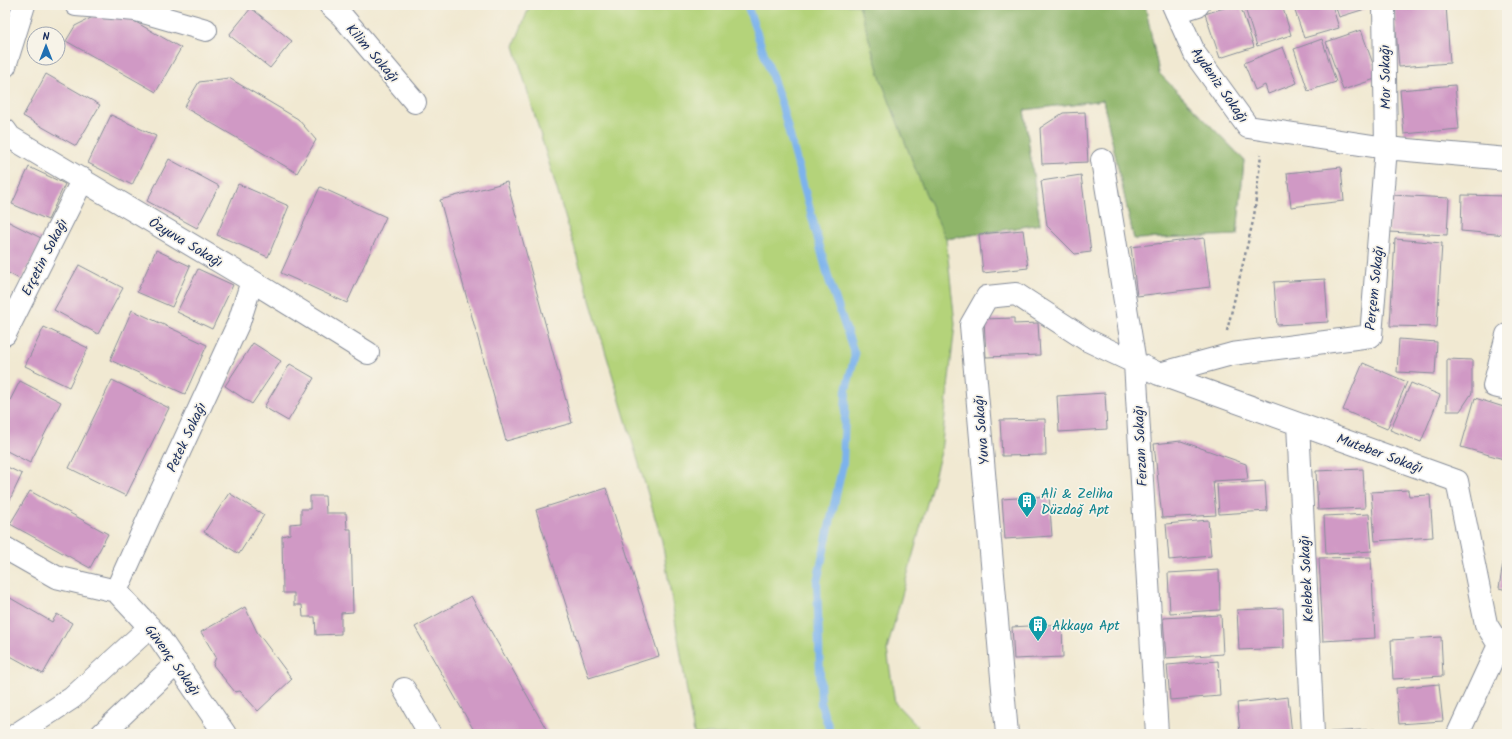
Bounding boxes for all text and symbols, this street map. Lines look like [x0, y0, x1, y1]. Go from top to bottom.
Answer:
street label: Kilim Sokağı [340, 19, 404, 88]
north arrow [26, 26, 66, 66]
text: N [43, 28, 50, 46]
street label: Aydeniz Sokağı [1185, 43, 1254, 128]
street label: Mor Sokağı [1374, 44, 1398, 110]
street label: Özyuva Sokağı [144, 212, 227, 274]
street label: Erçetin Sokağı [16, 215, 74, 300]
street label: Perçem Sokağı [1360, 244, 1390, 332]
street label: Yuva Sokağı [968, 394, 996, 466]
street label: Petek Sokağı [161, 398, 213, 476]
street label: Ferzan Sokağı [1128, 404, 1154, 487]
street label: Muteber Sokağı [1333, 428, 1426, 480]
place label: Ali & Zeliha Düzdağ Apt [1041, 483, 1113, 521]
building icon: Ali & Zeliha Düzdağ Apt [1016, 490, 1038, 518]
street label: Kelebek Sokağı [1294, 534, 1320, 623]
building icon: Akkaya Apt [1027, 614, 1049, 642]
place label: Akkaya Apt [1052, 615, 1120, 637]
street label: Güvenç Sokağı [139, 620, 206, 701]

